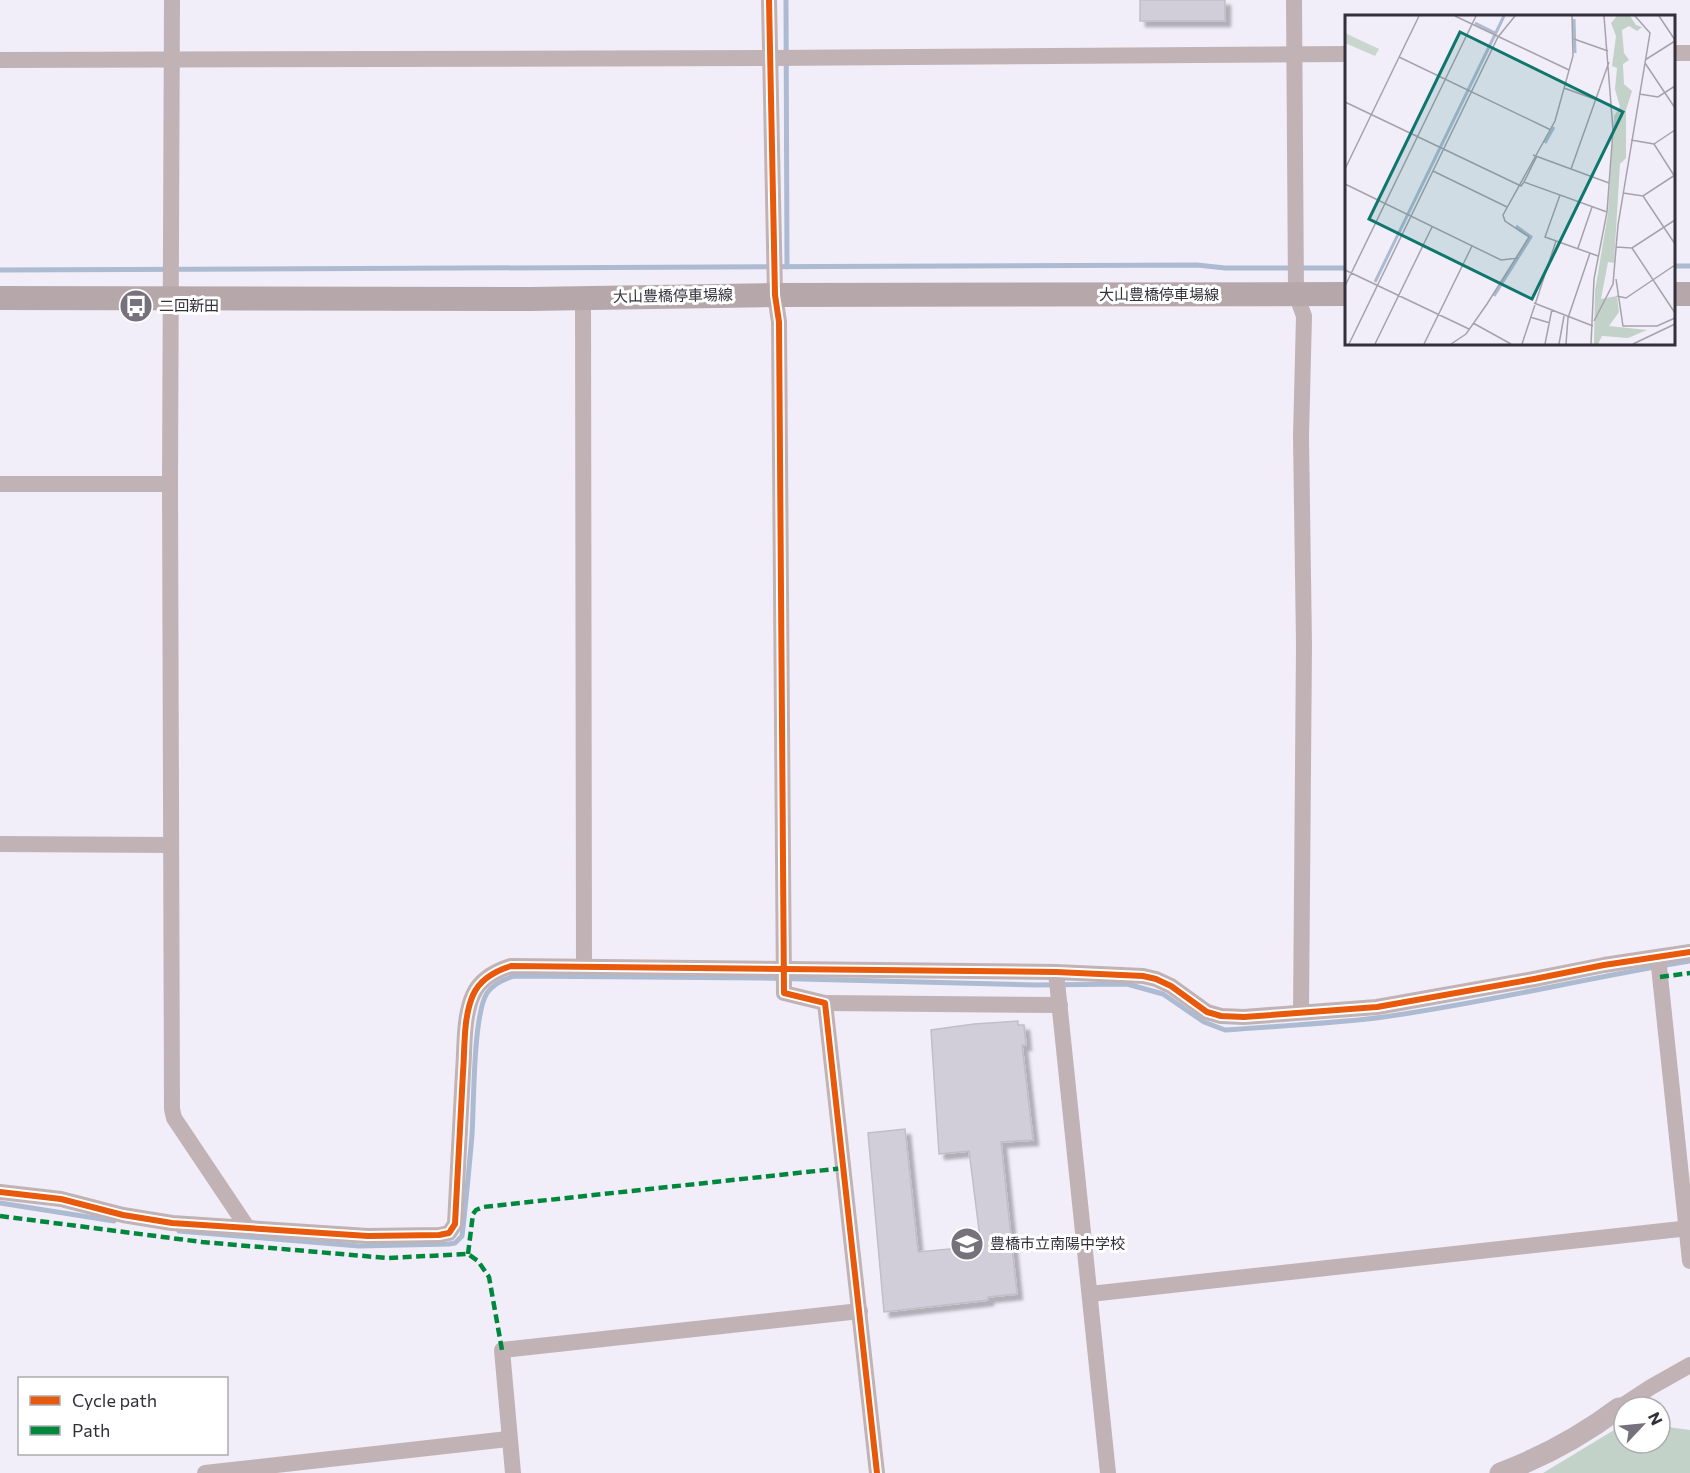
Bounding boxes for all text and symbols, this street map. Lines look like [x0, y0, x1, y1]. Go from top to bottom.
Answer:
inset map [1345, 15, 1675, 345]
street label: 大山豊橋停車場線 [613, 285, 733, 305]
street label: 大山豊橋停車場線 [1099, 285, 1219, 303]
bus stop icon: 二回新田 [118, 288, 154, 324]
place label: 二回新田 [159, 296, 219, 314]
school or university icon: 豊橋市立南陽中学校 [949, 1226, 985, 1262]
place label: 豊橋市立南陽中学校 [990, 1234, 1125, 1252]
legend [18, 1377, 228, 1455]
text: Cycle path [72, 1389, 157, 1411]
north arrow [1612, 1395, 1672, 1455]
text: N [1645, 1409, 1667, 1428]
text: Path [72, 1419, 110, 1441]

